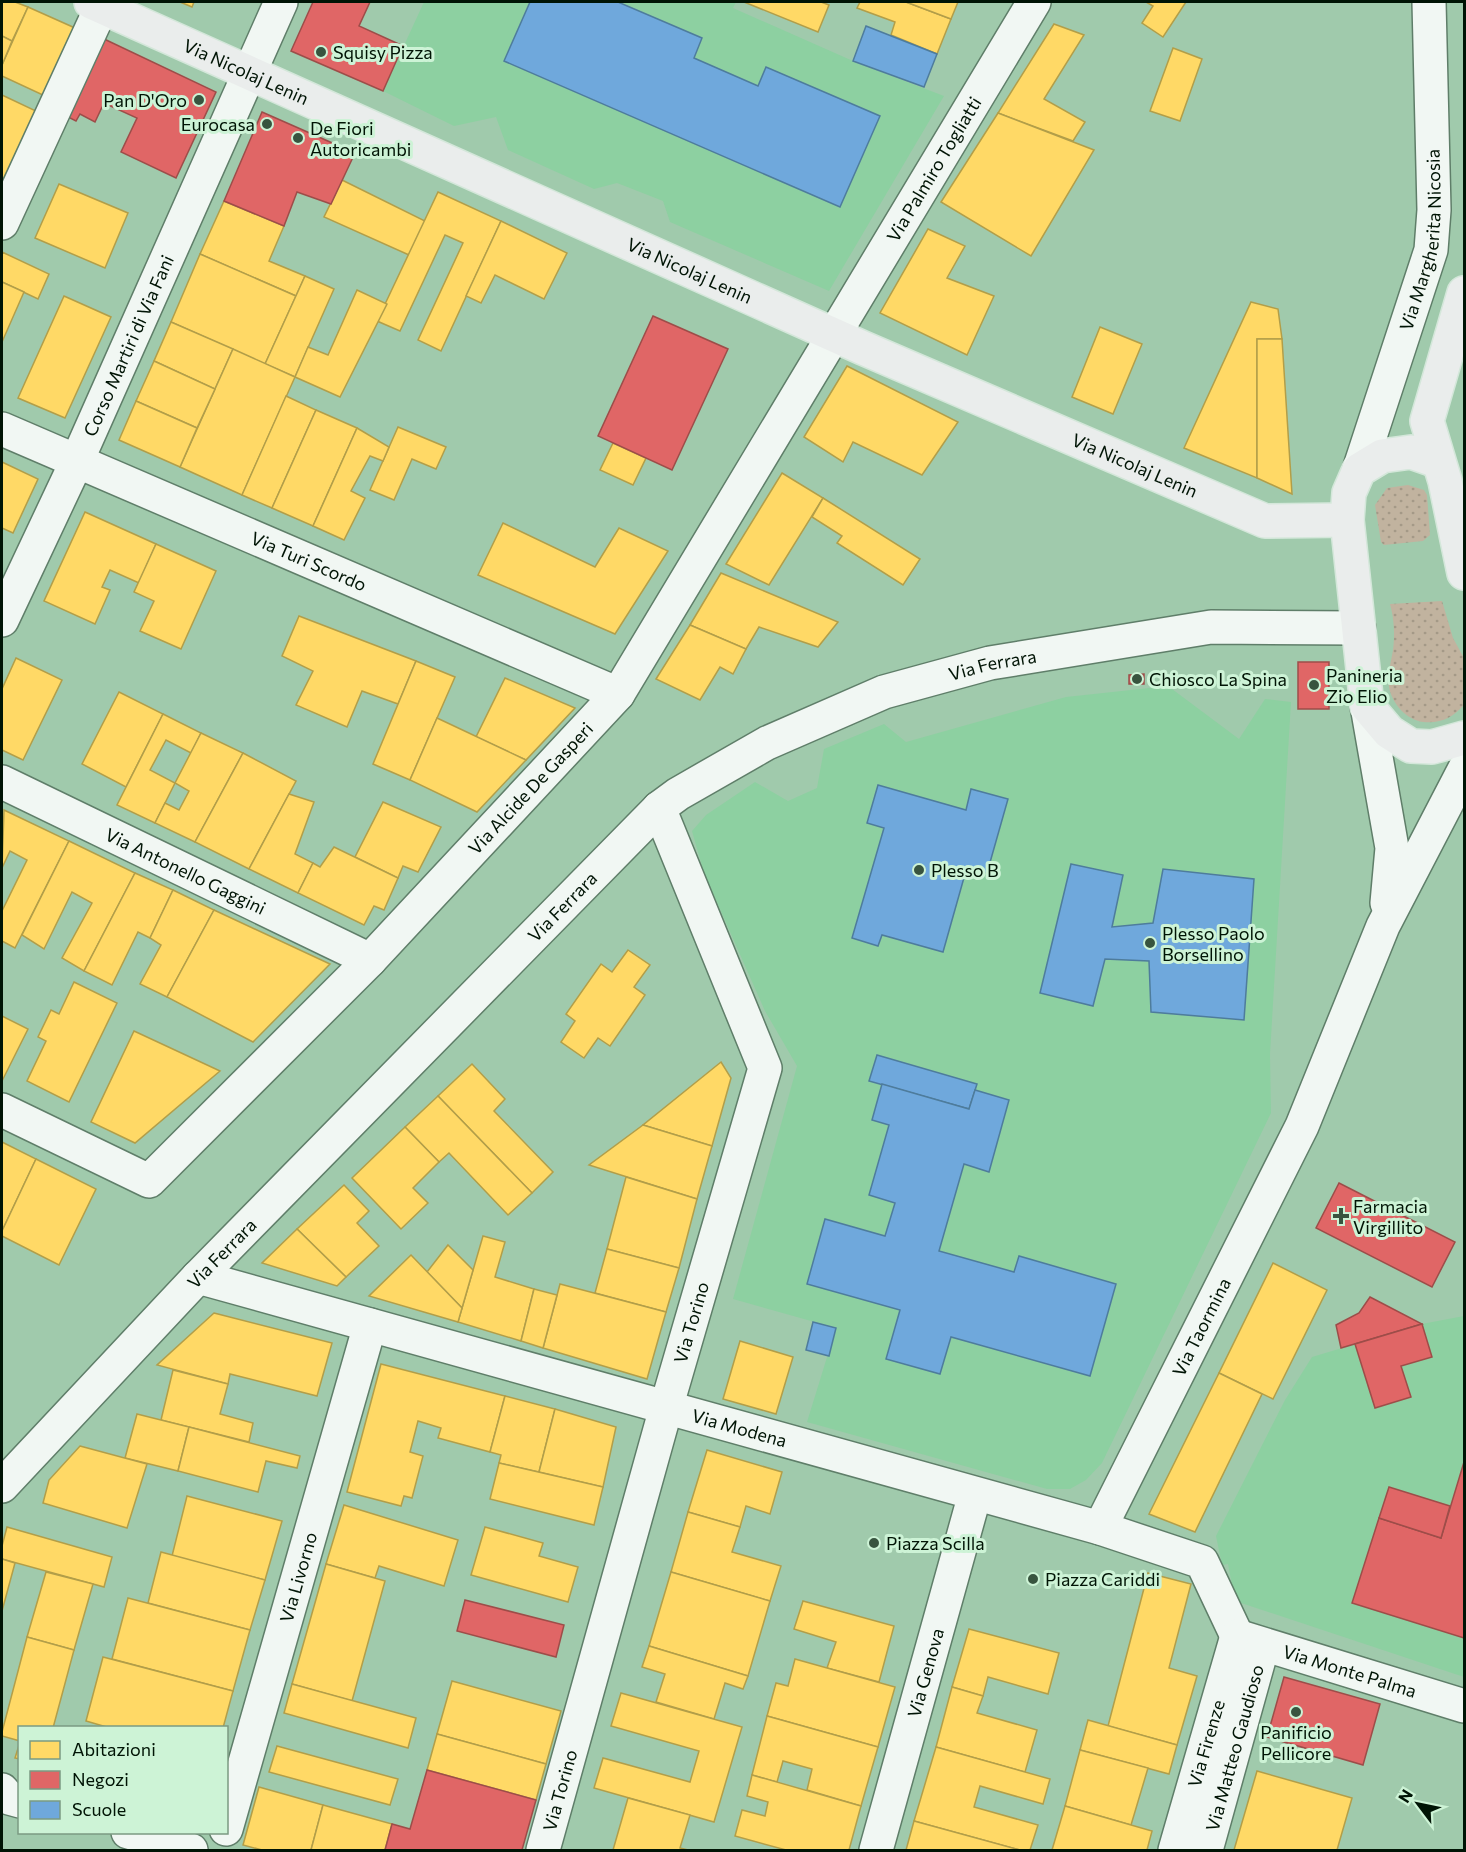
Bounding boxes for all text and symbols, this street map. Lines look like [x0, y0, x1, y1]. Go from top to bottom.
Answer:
street label: Via Nicolaj Lenin [180, 34, 312, 109]
place label: Squisy Pizza [333, 41, 433, 63]
marker: Squisy Pizza [314, 45, 328, 59]
place label: Pan D'Oro [103, 89, 187, 111]
street label: Via Palmiro Togliatti [882, 92, 986, 246]
marker: Pan D'Oro [192, 93, 206, 107]
place label: Eurocasa [181, 113, 255, 135]
marker: Eurocasa [260, 117, 274, 131]
place label: De Fiori Autoricambi [310, 117, 411, 160]
marker: De Fiori Autoricambi [291, 131, 305, 145]
street label: Via Margherita Nicosia [1394, 149, 1445, 333]
street label: Via Nicolaj Lenin [624, 233, 756, 308]
street label: Corso Martiri di Via Fani [78, 252, 178, 440]
street label: Via Nicolaj Lenin [1069, 428, 1201, 502]
street label: Via Turi Scordo [248, 526, 370, 596]
street label: Via Ferrara [946, 645, 1038, 685]
place label: Panineria Zio Elio [1326, 664, 1403, 707]
place label: Chiosco La Spina [1149, 668, 1287, 690]
marker: Chiosco La Spina [1130, 672, 1144, 686]
marker: Panineria Zio Elio [1307, 678, 1321, 692]
street label: Via Alcide De Gasperi [463, 717, 597, 859]
street label: Via Antonello Gaggini [102, 823, 269, 919]
place label: Plesso B [931, 859, 999, 881]
marker: Plesso B [912, 863, 926, 877]
street label: Via Ferrara [523, 867, 601, 946]
place label: Plesso Paolo Borsellino [1162, 922, 1265, 965]
marker: Plesso Paolo Borsellino [1143, 936, 1157, 950]
place label: Farmacia Virgillito [1353, 1195, 1428, 1238]
marker: Farmacia Virgillito [1334, 1209, 1348, 1223]
street label: Via Ferrara [182, 1214, 261, 1293]
street label: Via Taormina [1167, 1274, 1235, 1380]
street label: Via Torino [669, 1279, 713, 1366]
street label: Via Modena [690, 1404, 789, 1451]
street label: Via Livorno [275, 1529, 321, 1625]
place label: Piazza Scilla [886, 1532, 985, 1554]
marker: Piazza Scilla [867, 1536, 881, 1550]
place label: Piazza Cariddi [1045, 1568, 1160, 1590]
marker: Piazza Cariddi [1026, 1572, 1040, 1586]
street label: Via Genova [902, 1626, 948, 1720]
street label: Via Monte Palma [1280, 1640, 1419, 1702]
street label: Via Matteo Gaudioso [1201, 1662, 1268, 1834]
street label: Via Firenze [1183, 1697, 1229, 1790]
marker: Panificio Pellicore [1289, 1705, 1303, 1719]
place label: Panificio Pellicore [1260, 1721, 1332, 1764]
legend [18, 1726, 228, 1834]
text: Abitazioni [72, 1738, 156, 1760]
street label: Via Torino [538, 1747, 581, 1834]
text: Negozi [72, 1768, 129, 1790]
north arrow [1388, 1774, 1448, 1834]
text: N [1394, 1786, 1416, 1806]
text: Scuole [72, 1798, 126, 1820]

